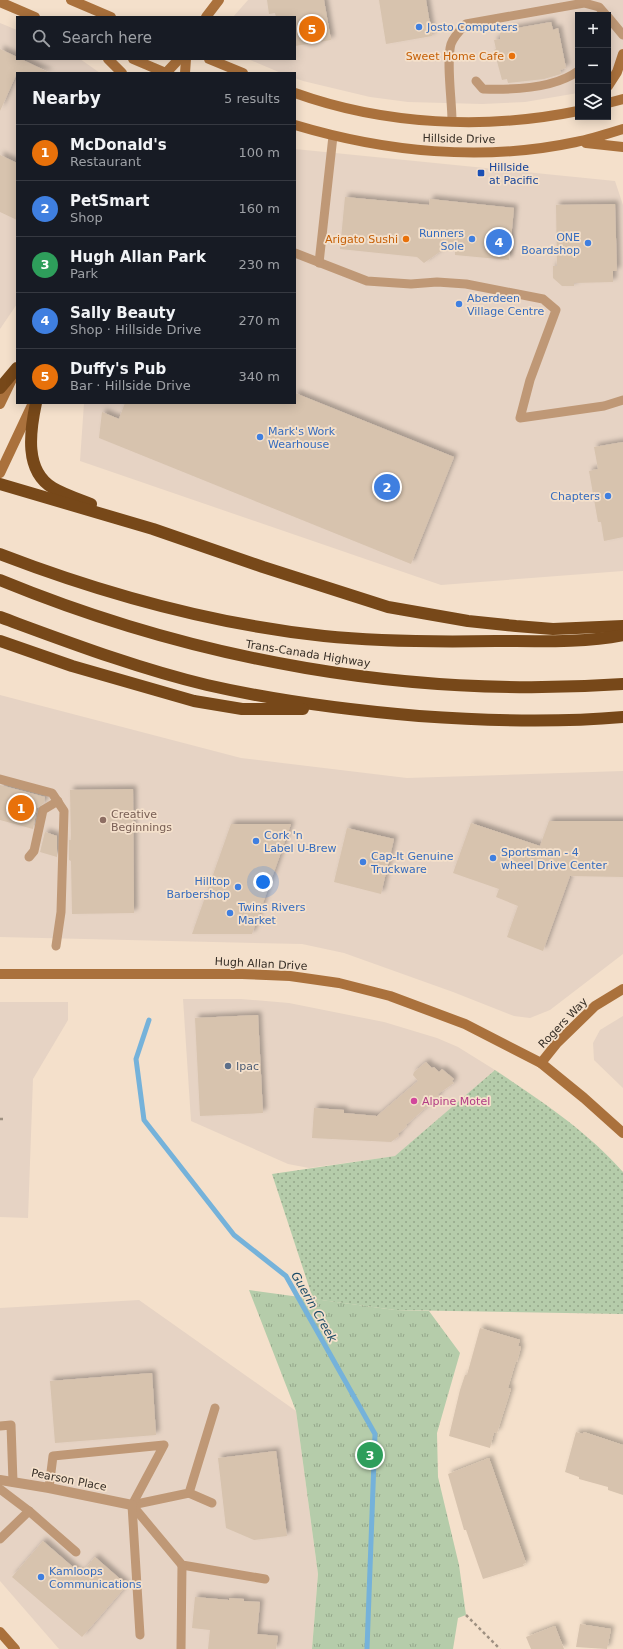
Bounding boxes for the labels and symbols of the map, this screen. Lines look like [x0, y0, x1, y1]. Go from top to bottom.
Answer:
pin: 5 [299, 14, 325, 44]
place label: Josto Computers [426, 21, 518, 34]
marker: Josto Computers [414, 22, 424, 32]
place label: Sweet Home Cafe [406, 50, 504, 63]
marker: Sweet Home Cafe [507, 51, 517, 61]
street label: Hillside Drive [422, 132, 496, 146]
place label: Hillside at Pacific [489, 161, 539, 187]
marker: Hillside at Pacific [476, 168, 486, 178]
place label: Runners Sole [419, 227, 464, 253]
pin: 4 [486, 227, 512, 257]
place label: ONE Boardshop [521, 231, 580, 257]
place label: Arigato Sushi [325, 233, 398, 246]
marker: Arigato Sushi [401, 234, 411, 244]
marker: Runners Sole [467, 234, 477, 244]
marker: ONE Boardshop [583, 238, 593, 248]
place label: Aberdeen Village Centre [467, 292, 544, 318]
marker: Aberdeen Village Centre [454, 299, 464, 309]
place label: Mark's Work Wearhouse [268, 425, 336, 451]
marker: Mark's Work Wearhouse [255, 432, 265, 442]
pin: 2 [374, 472, 400, 502]
place label: Chapters [550, 490, 600, 503]
marker: Chapters [603, 491, 613, 501]
street label: Trans-Canada Highway [244, 638, 372, 670]
pin: 1 [8, 793, 34, 823]
place label: Creative Beginnings [111, 808, 172, 834]
marker: Creative Beginnings [98, 815, 108, 825]
place label: Cork 'n Label U-Brew [264, 829, 336, 855]
marker: Cork 'n Label U-Brew [251, 836, 261, 846]
place label: Sportsman - 4 wheel Drive Center [501, 846, 607, 872]
place label: Cap-It Genuine Truckware [370, 850, 454, 876]
marker: Sportsman - 4 wheel Drive Center [488, 853, 498, 863]
marker: Cap-It Genuine Truckware [358, 857, 368, 867]
your location [253, 872, 273, 892]
place label: Hilltop Barbershop [167, 875, 230, 901]
marker: Hilltop Barbershop [233, 882, 243, 892]
place label: Twins Rivers Market [237, 901, 306, 927]
marker: Twins Rivers Market [225, 908, 235, 918]
street label: Hugh Allan Drive [214, 955, 308, 973]
street label: Rogers Way [536, 995, 591, 1051]
place label: Ipac [236, 1060, 259, 1073]
marker: Ipac [223, 1061, 233, 1071]
place label: Alpine Motel [422, 1095, 490, 1108]
marker: Alpine Motel [409, 1096, 419, 1106]
water label: Guerin Creek [288, 1269, 340, 1346]
pin: 3 [357, 1440, 383, 1470]
street label: Pearson Place [30, 1466, 108, 1494]
place label: Kamloops Communications [49, 1565, 142, 1591]
marker: Kamloops Communications [36, 1572, 46, 1582]

